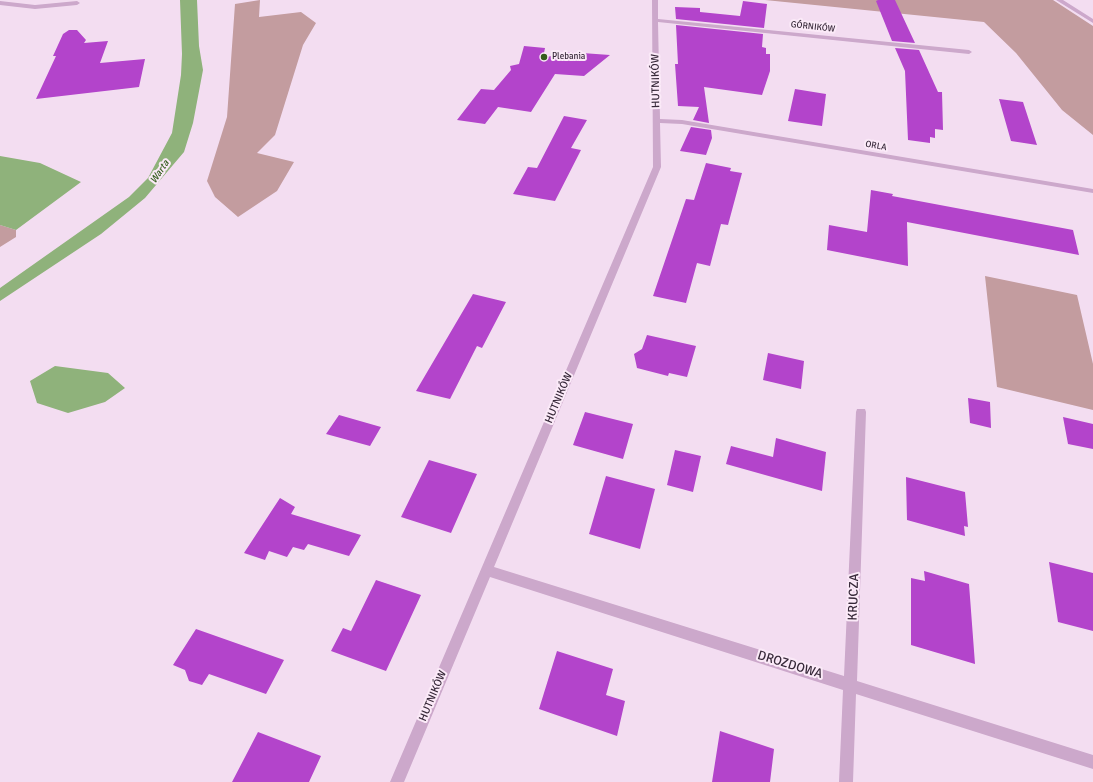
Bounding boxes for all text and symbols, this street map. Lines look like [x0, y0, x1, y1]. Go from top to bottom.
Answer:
street label: GÓRNIKÓW [790, 19, 836, 35]
marker: Plebania [539, 52, 549, 62]
place label: Plebania [552, 52, 585, 62]
street label: HUTNIKÓW [649, 54, 663, 108]
street label: ORLA [865, 139, 887, 153]
water label: Warta [148, 158, 172, 186]
street label: HUTNIKÓW [542, 371, 576, 425]
street label: KRUCZA [845, 573, 863, 621]
street label: DROZDOWA [756, 648, 824, 682]
street label: HUTNIKÓW [416, 669, 450, 723]

